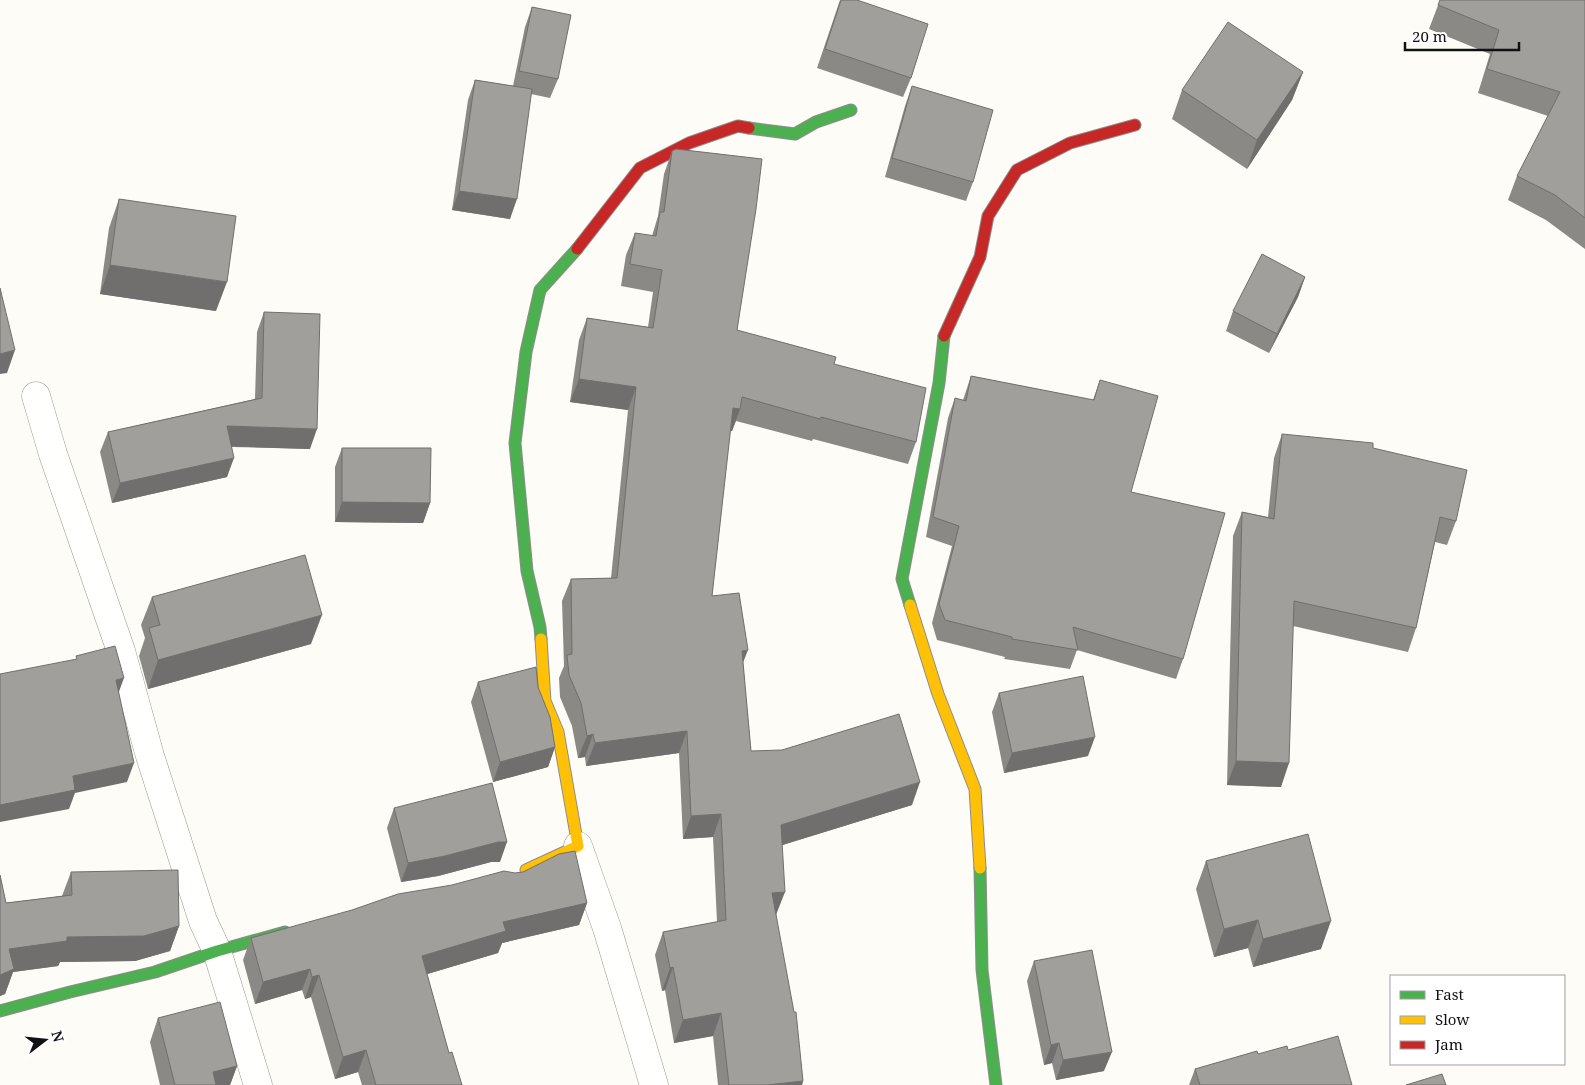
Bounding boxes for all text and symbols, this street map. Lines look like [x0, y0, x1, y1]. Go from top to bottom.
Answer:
scale bar [1405, 20, 1519, 52]
text: 20 m [1412, 26, 1447, 46]
legend [1390, 975, 1565, 1065]
text: Fast [1435, 984, 1464, 1004]
text: Slow [1435, 1009, 1469, 1029]
north arrow [20, 1015, 70, 1065]
text: N [47, 1028, 69, 1044]
text: Jam [1434, 1034, 1463, 1054]

